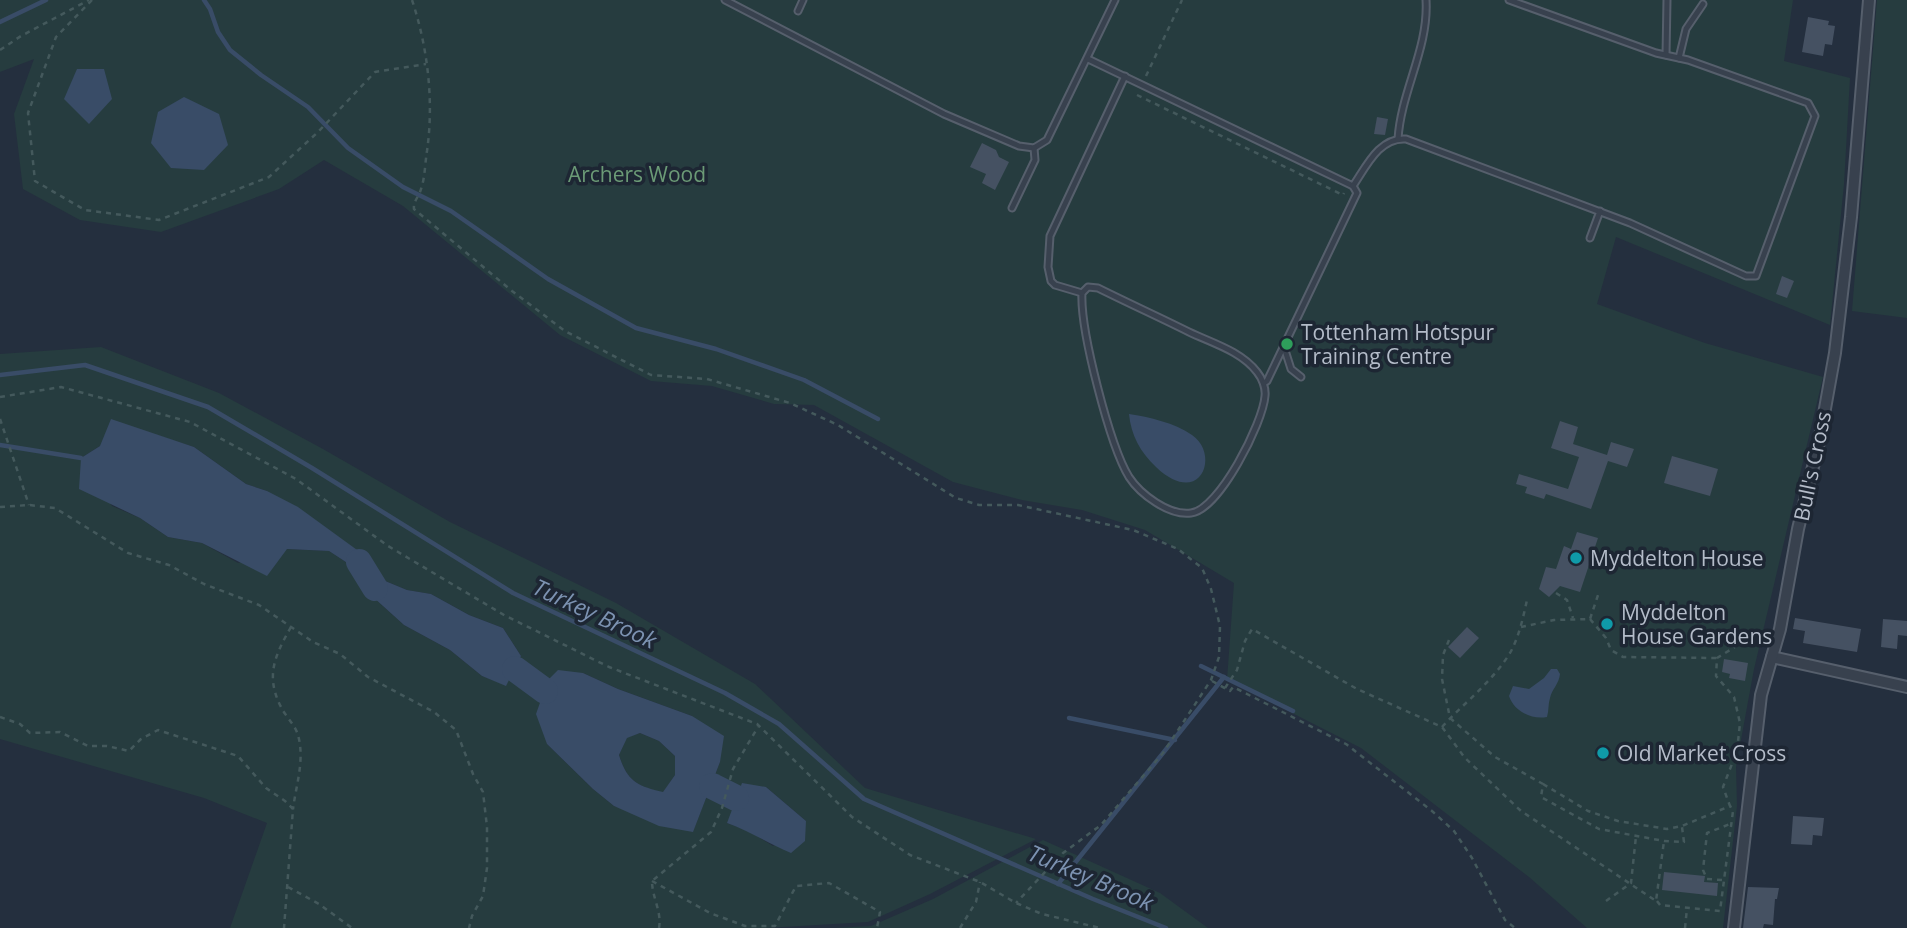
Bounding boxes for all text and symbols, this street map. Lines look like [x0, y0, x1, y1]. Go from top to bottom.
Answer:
park label: Archers Wood [568, 160, 706, 188]
place label: Tottenham Hotspur Training Centre [1301, 318, 1495, 370]
marker: Tottenham Hotspur Training Centre [1279, 336, 1295, 352]
street label: Bull's Cross [1787, 409, 1837, 523]
place label: Myddelton House [1590, 544, 1763, 572]
marker: Myddelton House [1568, 550, 1584, 566]
water label: Turkey Brook [528, 570, 663, 656]
place label: Myddelton House Gardens [1621, 598, 1772, 650]
marker: Myddelton House Gardens [1599, 616, 1615, 632]
place label: Old Market Cross [1617, 739, 1786, 767]
marker: Old Market Cross [1595, 745, 1611, 761]
water label: Turkey Brook [1023, 836, 1159, 918]

